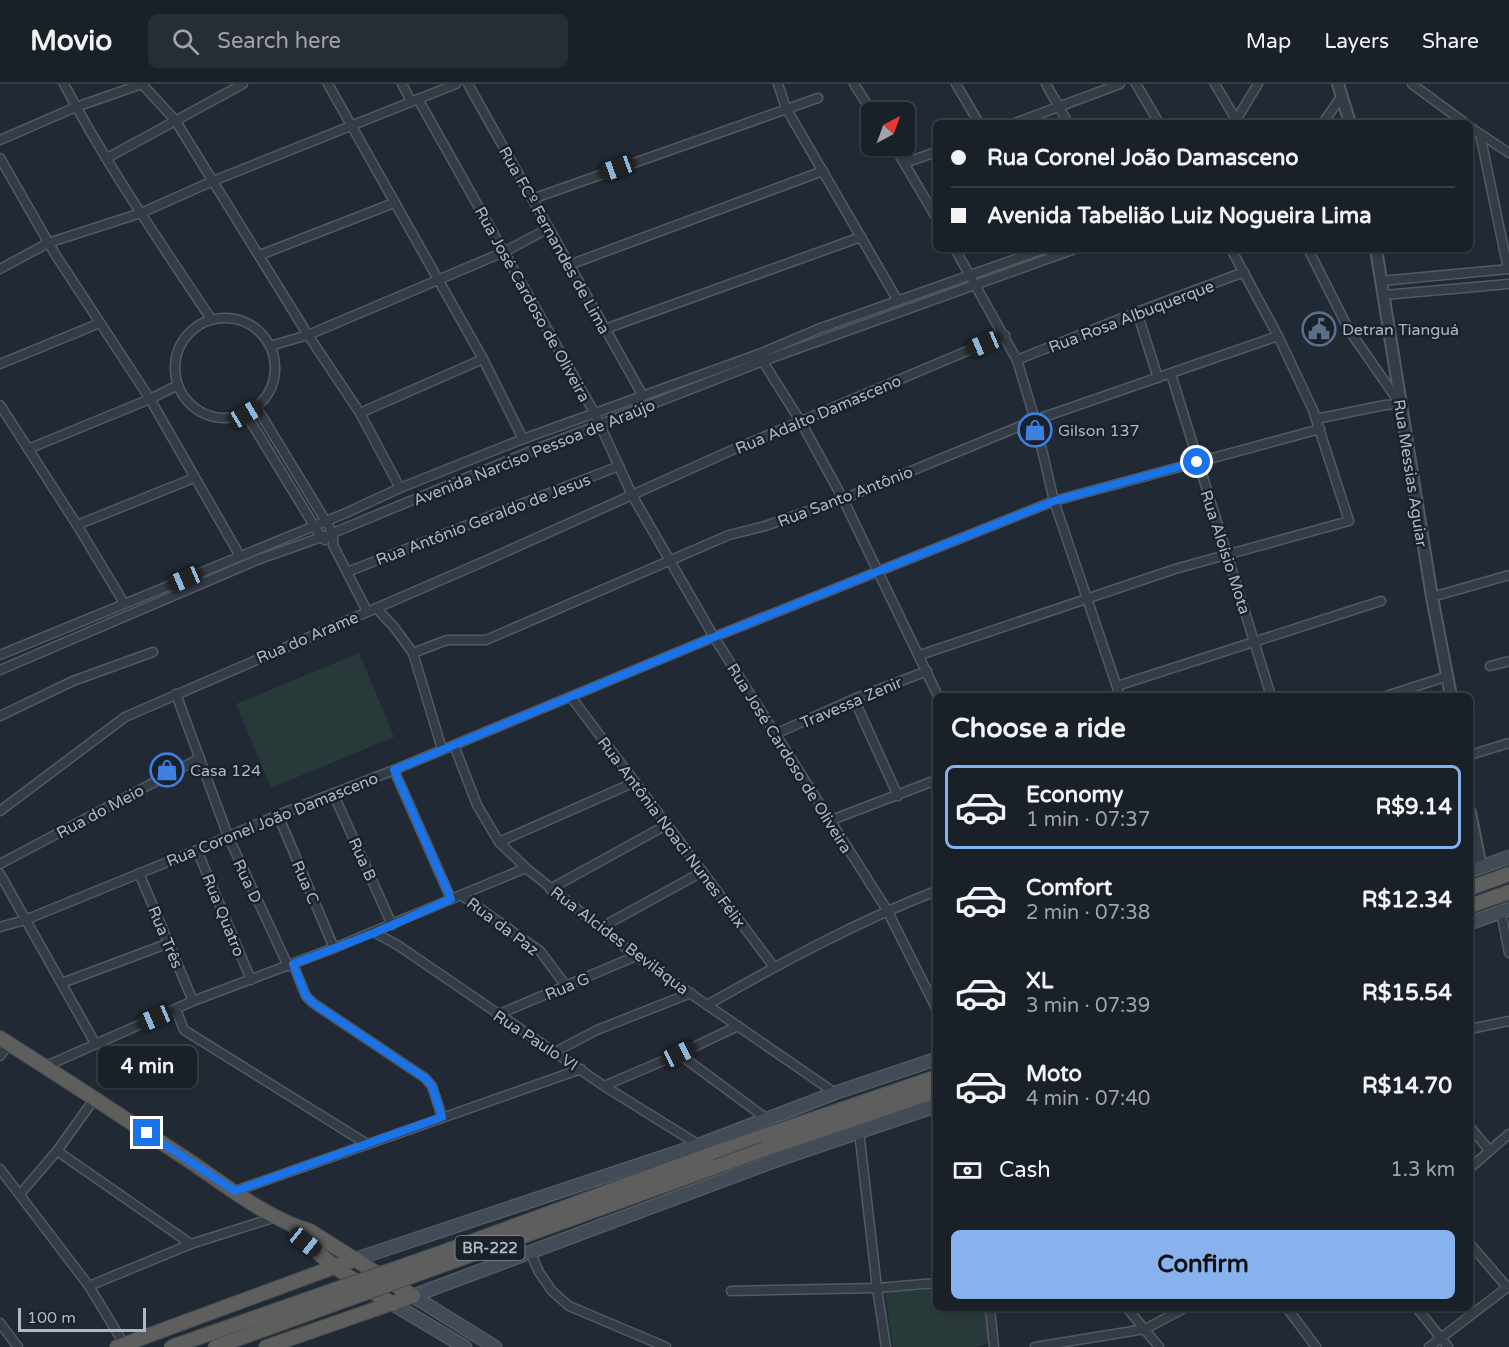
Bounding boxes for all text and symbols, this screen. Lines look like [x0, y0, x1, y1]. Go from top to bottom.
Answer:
search box [148, 14, 568, 68]
text: Movio [30, 24, 112, 58]
icon: search [169, 25, 202, 58]
text: Search here [217, 28, 341, 54]
text: Map [1246, 29, 1291, 54]
text: Layers [1324, 29, 1389, 54]
text: Share [1422, 29, 1479, 54]
north arrow [861, 102, 915, 156]
map controls [861, 102, 915, 156]
street label: Rua FCº Fernandes de Lima [494, 143, 614, 338]
text: Rua Coronel João Damasceno [987, 145, 1299, 171]
car [597, 153, 637, 183]
street label: Rua José Cardoso de Oliveira [470, 203, 594, 406]
text: Avenida Tabelião Luiz Nogueira Lima [987, 203, 1372, 229]
street label: Rua Rosa Albuquerque [1046, 276, 1217, 358]
public building icon: Detran Tianguá [1301, 311, 1337, 347]
place label: Detran Tianguá [1342, 320, 1459, 340]
car [964, 329, 1004, 359]
street label: Rua Adalto Damasceno [732, 371, 904, 459]
street label: Avenida Narciso Pessoa de Araújo [410, 395, 658, 511]
car [226, 397, 266, 431]
street label: Rua Messias Aguiar [1388, 398, 1432, 549]
shop icon: Gilson 137 [1017, 412, 1053, 448]
place label: Gilson 137 [1058, 421, 1140, 441]
route start [1183, 448, 1210, 475]
street label: Rua Santo Antônio [775, 462, 916, 532]
street label: Rua Antônio Geraldo de Jesus [373, 470, 593, 570]
street label: Rua Aloísio Mota [1196, 488, 1255, 617]
car [165, 564, 205, 594]
street label: Rua do Arame [253, 607, 361, 668]
street label: Rua José Cardoso de Oliveira [722, 660, 856, 857]
street label: Travessa Zenir [797, 672, 906, 733]
text: Choose a ride [951, 712, 1126, 745]
street label: Rua Antônia Noaci Nunes Félix [593, 733, 750, 932]
shop icon: Casa 124 [149, 752, 185, 788]
place label: Casa 124 [190, 761, 261, 781]
street label: Rua Coronel João Damasceno [164, 768, 381, 872]
street label: Rua do Meio [53, 780, 148, 843]
icon: car [954, 780, 1008, 834]
text: Economy [1026, 782, 1123, 808]
text: R$9.14 [1376, 794, 1452, 820]
text: 1 min · 07:37 [1026, 808, 1150, 832]
street label: Rua B [344, 835, 380, 884]
street label: Rua D [228, 856, 266, 907]
street label: Rua C [287, 858, 323, 907]
street label: Rua Quatro [197, 871, 249, 960]
icon: car [954, 873, 1008, 927]
text: Comfort [1026, 875, 1112, 901]
street label: Rua Alcides Beviláqua [546, 882, 692, 999]
text: R$12.34 [1362, 887, 1452, 913]
street label: Rua da Paz [463, 893, 542, 960]
text: 2 min · 07:38 [1026, 901, 1150, 925]
street label: Rua Três [143, 903, 187, 972]
icon: car [954, 966, 1008, 1020]
text: XL [1026, 968, 1053, 994]
street label: Rua G [542, 969, 593, 1005]
text: R$15.54 [1362, 980, 1452, 1006]
text: 3 min · 07:39 [1026, 994, 1150, 1018]
car [135, 1003, 175, 1033]
street label: Rua Paulo VI [489, 1006, 582, 1076]
car [659, 1038, 699, 1070]
callout: 4 min [98, 1046, 196, 1088]
text: 4 min [121, 1055, 174, 1079]
icon: car [954, 1059, 1008, 1113]
text: Moto [1026, 1061, 1082, 1087]
text: R$14.70 [1362, 1073, 1452, 1099]
text: 4 min · 07:40 [1026, 1087, 1150, 1111]
route end [133, 1119, 160, 1146]
icon: cash [951, 1154, 984, 1187]
text: Cash [999, 1157, 1051, 1183]
text: 1.3 km [1390, 1158, 1455, 1182]
car [285, 1224, 325, 1260]
button: Confirm [951, 1230, 1455, 1299]
road number: BR-222 [456, 1236, 524, 1260]
scale bar [18, 1305, 146, 1332]
text: 100 m [27, 1308, 76, 1328]

